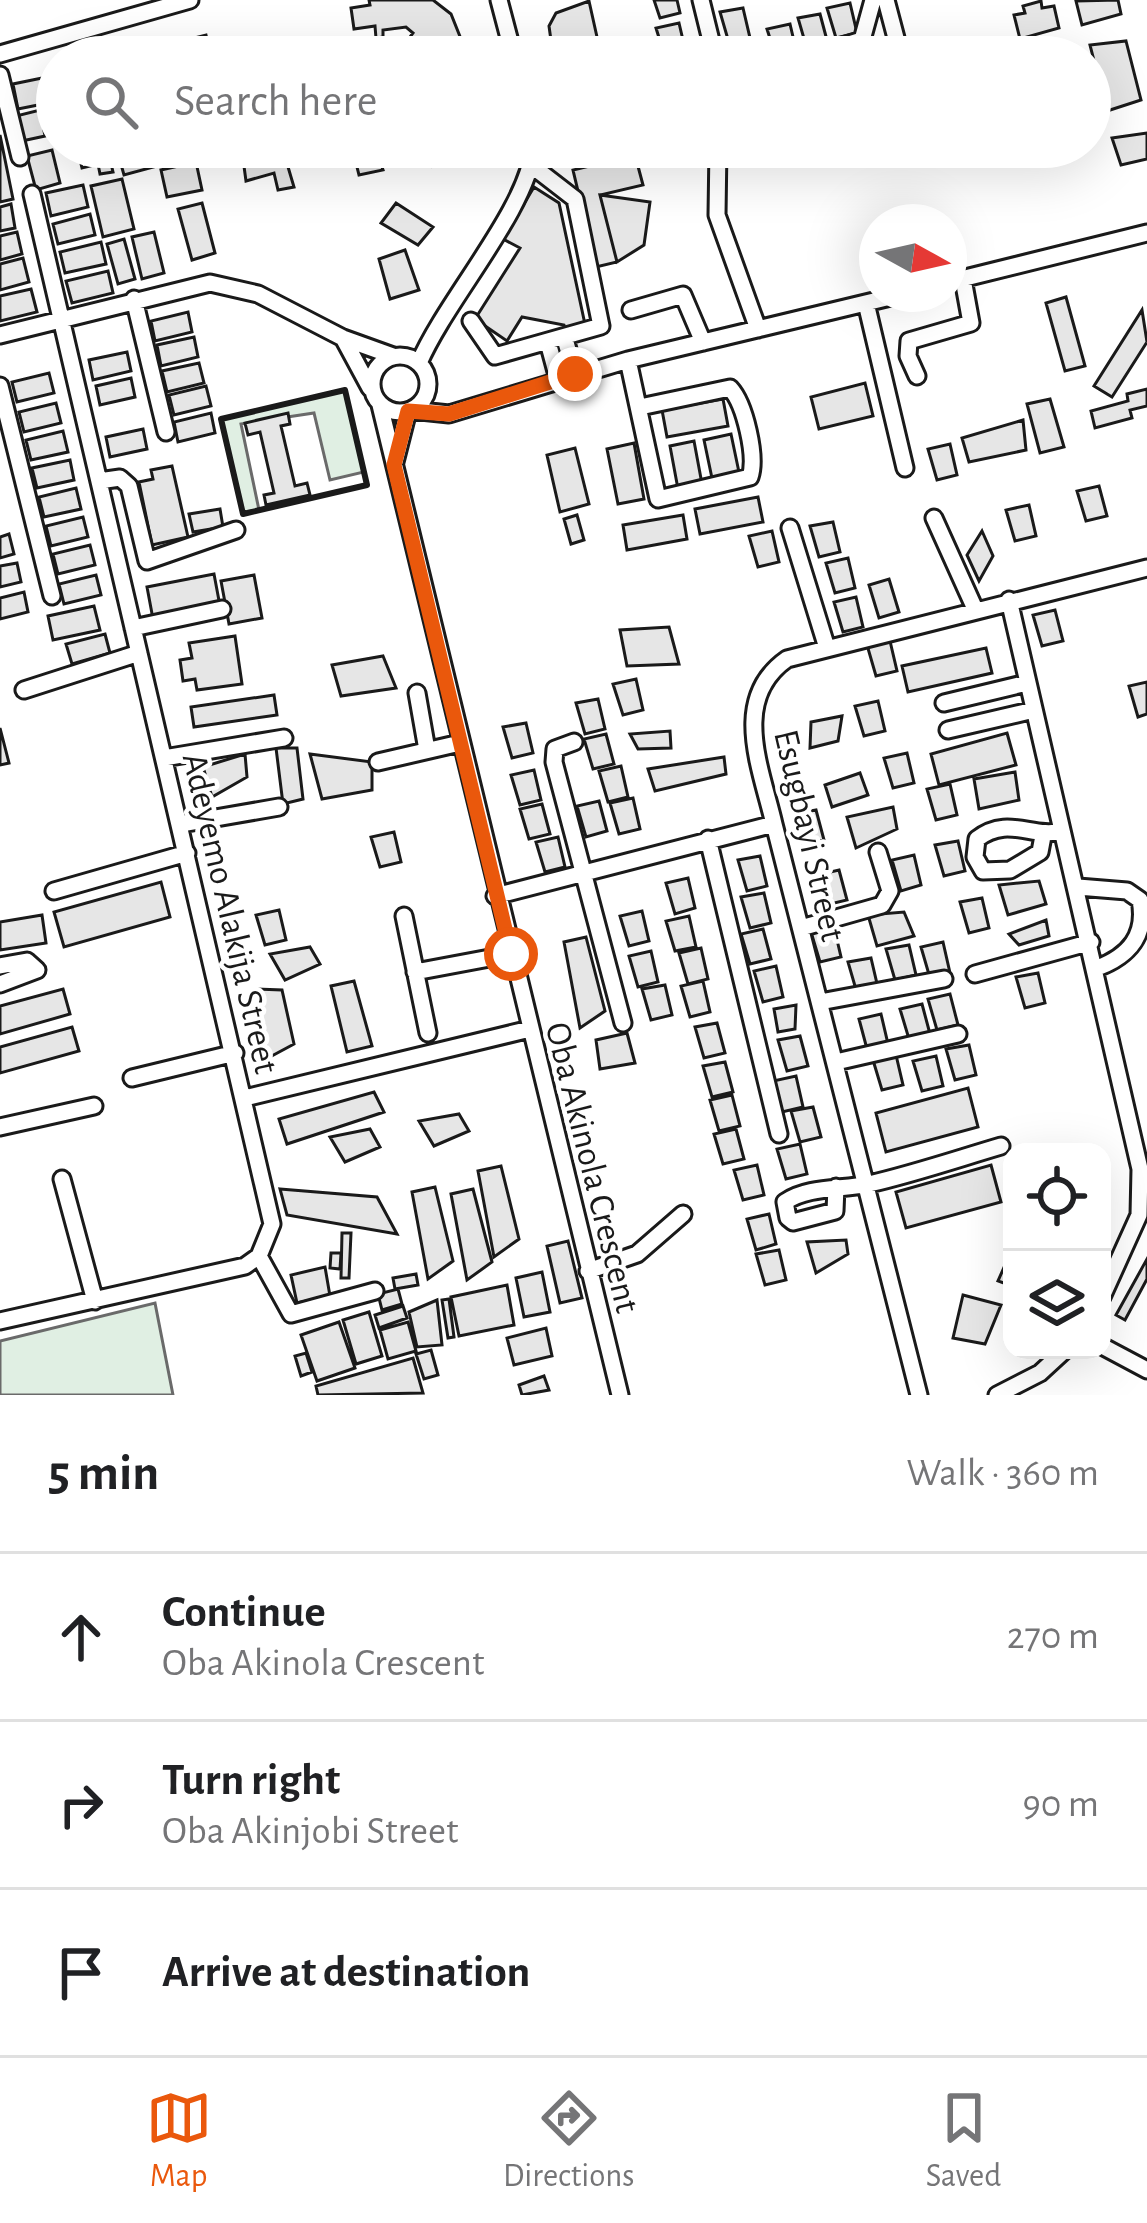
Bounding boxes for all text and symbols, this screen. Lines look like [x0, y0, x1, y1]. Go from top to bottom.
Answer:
search box [36, 36, 1111, 168]
icon: search [78, 69, 144, 135]
text: Search here [174, 79, 377, 124]
north arrow [859, 204, 967, 312]
route end [548, 347, 602, 401]
street label: Esugbayi Street [767, 726, 851, 945]
street label: Adeyemo Alakija Street [176, 750, 285, 1078]
route start [484, 927, 538, 981]
street label: Oba Akinola Crescent [539, 1019, 646, 1317]
map controls [1003, 1143, 1111, 1359]
button: locate [1003, 1143, 1111, 1251]
button: layers [1003, 1251, 1111, 1359]
text: 5 min [48, 1448, 159, 1499]
text: Walk · 360 m [906, 1454, 1099, 1493]
text: Continue [162, 1590, 326, 1635]
icon: ahead [48, 1604, 114, 1670]
text: 270 m [1007, 1617, 1099, 1656]
text: Oba Akinola Crescent [162, 1644, 484, 1683]
text: Turn right [162, 1758, 340, 1803]
icon: right [48, 1772, 114, 1838]
text: 90 m [1022, 1785, 1099, 1824]
text: Oba Akinjobi Street [162, 1812, 458, 1851]
icon: arrive [48, 1940, 114, 2006]
text: Arrive at destination [162, 1950, 530, 1995]
tab: Map [146, 2085, 212, 2197]
tab: Directions [503, 2085, 634, 2197]
tab: Saved [926, 2085, 1001, 2197]

